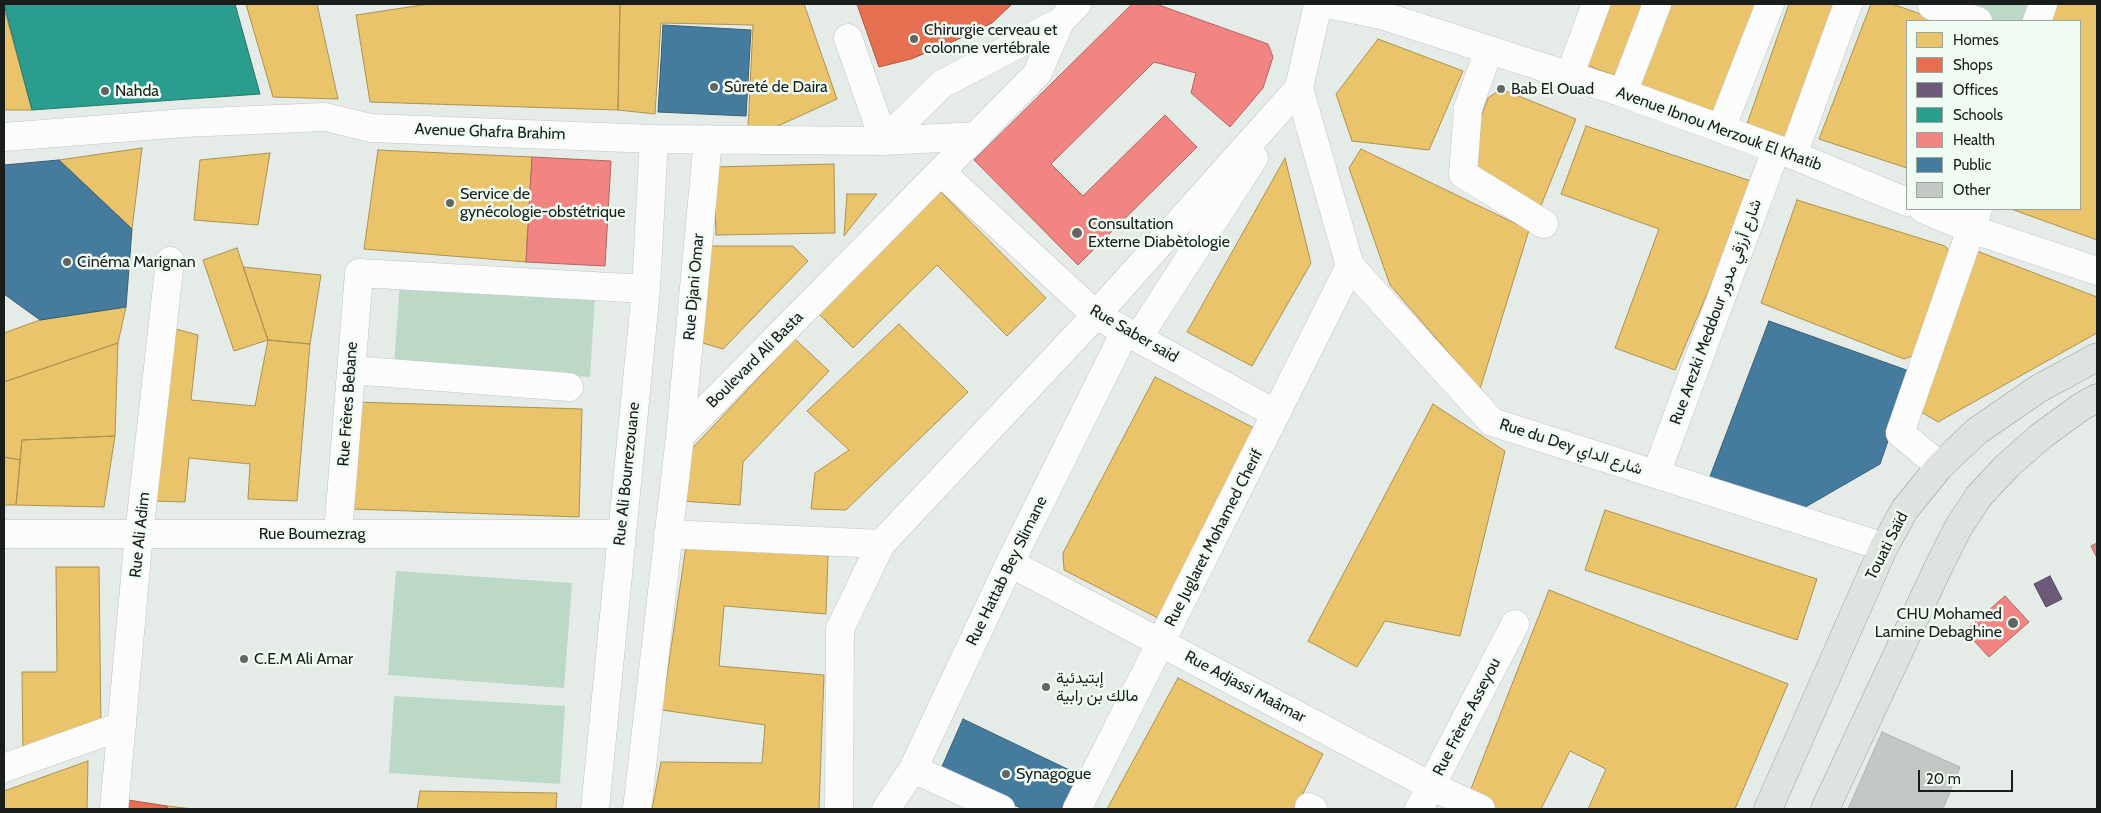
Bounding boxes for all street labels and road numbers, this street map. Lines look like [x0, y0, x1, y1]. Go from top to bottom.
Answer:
street label: Avenue Ibnou Merzouk El Khatib [1614, 83, 1824, 175]
street label: Avenue Ghafra Brahim [414, 120, 566, 144]
street label: Rue Arezki Meddour شارع أرزقي مدور [1666, 196, 1766, 428]
street label: Rue Djani Omar [680, 233, 708, 341]
street label: Rue Saber said [1086, 301, 1182, 367]
street label: Boulevard Ali Basta [703, 308, 807, 412]
street label: Rue Frères Bebane [334, 341, 362, 467]
street label: Rue Ali Bourrezouane [610, 401, 644, 547]
street label: Rue du Dey شارع الداي [1497, 415, 1645, 479]
street label: Rue Juglaret Mohamed Cherif [1161, 446, 1267, 630]
street label: Rue Ali Adim [126, 491, 154, 579]
street label: Rue Hattab Bey Slimane [962, 493, 1052, 649]
street label: Touati Saïd [1862, 509, 1912, 583]
street label: Rue Boumezrag [259, 524, 365, 544]
street label: Rue Adjassi Maâmar [1181, 647, 1309, 727]
street label: Rue Frères Asseyou [1429, 655, 1505, 779]

